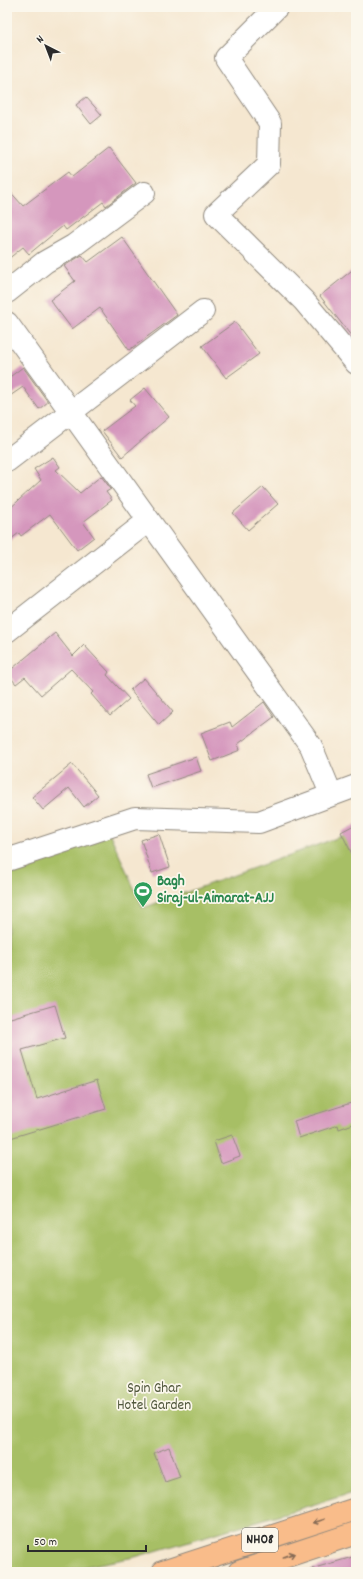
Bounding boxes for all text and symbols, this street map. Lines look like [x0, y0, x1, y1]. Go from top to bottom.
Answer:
north arrow [26, 26, 66, 66]
text: N [33, 32, 48, 48]
place label: Bagh Siraj-ul-Aimarat-AJJ [157, 871, 274, 910]
sports icon: Bagh Siraj-ul-Aimarat-AJJ [132, 880, 154, 908]
park label: Spin Ghar Hotel Garden [117, 1378, 191, 1417]
one-way arrow [313, 1518, 326, 1525]
scale bar [28, 1527, 146, 1553]
road number: NH08 [242, 1528, 278, 1552]
text: 50 m [34, 1534, 57, 1551]
one-way arrow [283, 1551, 296, 1558]

